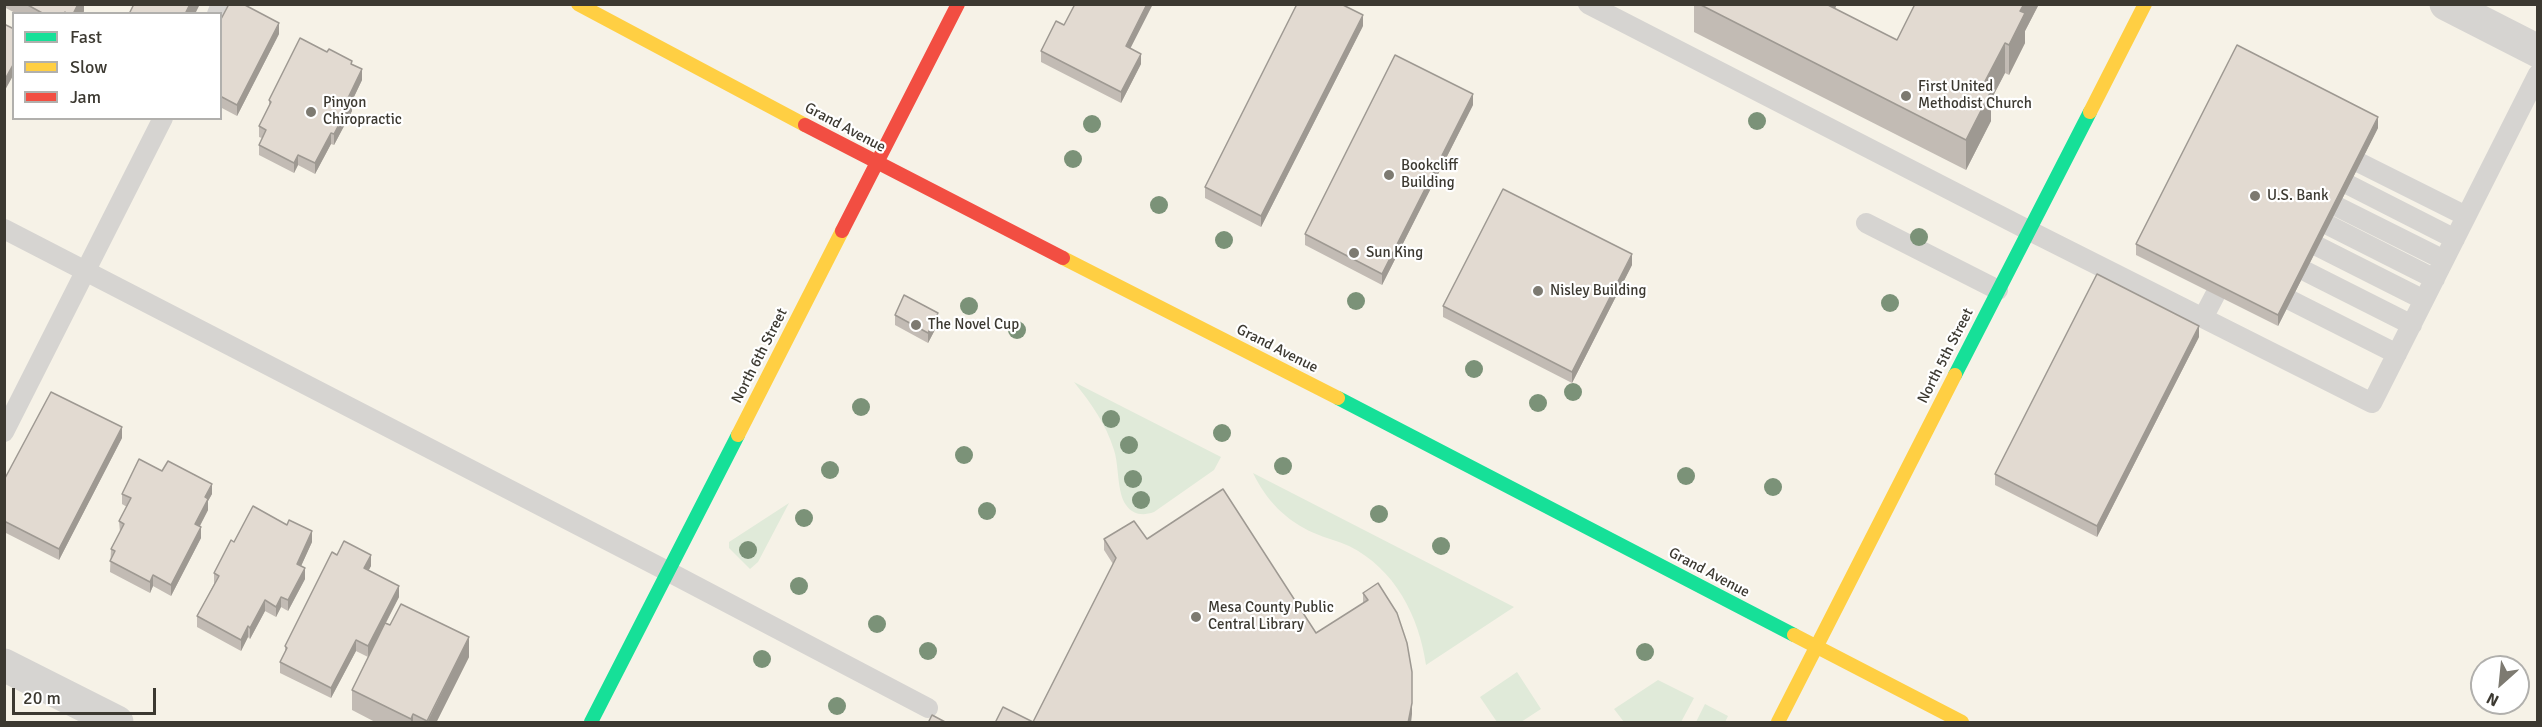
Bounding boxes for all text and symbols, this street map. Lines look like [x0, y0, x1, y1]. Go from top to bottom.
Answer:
legend [12, 12, 222, 120]
text: Fast [70, 26, 102, 48]
text: Slow [70, 56, 107, 78]
place label: First United Methodist Church [1918, 78, 2032, 113]
text: Jam [70, 86, 101, 108]
marker: First United Methodist Church [1899, 89, 1913, 103]
place label: Pinyon Chiropractic [323, 94, 402, 129]
street label: Grand Avenue [801, 99, 889, 157]
marker: Pinyon Chiropractic [304, 105, 318, 119]
place label: Bookcliff Building [1401, 157, 1458, 192]
marker: Bookcliff Building [1382, 168, 1396, 182]
place label: U.S. Bank [2267, 187, 2329, 205]
marker: U.S. Bank [2248, 189, 2262, 203]
place label: Sun King [1366, 244, 1423, 262]
marker: Sun King [1347, 246, 1361, 260]
place label: Nisley Building [1550, 282, 1646, 300]
marker: Nisley Building [1531, 284, 1545, 298]
street label: North 6th Street [728, 305, 792, 407]
street label: North 5th Street [1914, 305, 1978, 407]
place label: The Novel Cup [928, 316, 1019, 334]
marker: The Novel Cup [909, 318, 923, 332]
street label: Grand Avenue [1233, 321, 1321, 377]
street label: Grand Avenue [1665, 544, 1753, 602]
place label: Mesa County Public Central Library [1208, 599, 1334, 634]
marker: Mesa County Public Central Library [1189, 610, 1203, 624]
north arrow [2470, 655, 2530, 715]
scale bar [15, 676, 159, 714]
text: 20 m [23, 687, 61, 709]
text: N [2483, 688, 2502, 711]

